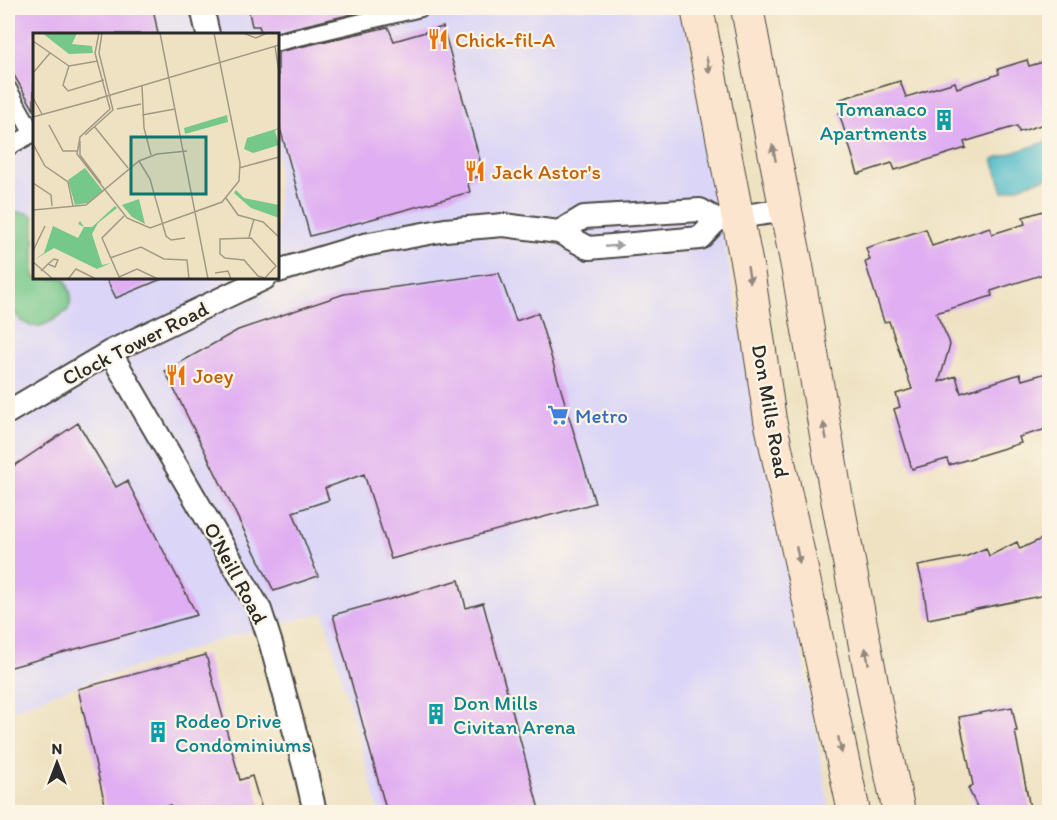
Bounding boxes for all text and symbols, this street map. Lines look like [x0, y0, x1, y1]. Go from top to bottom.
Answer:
restaurant icon: Chick-fil-A [426, 27, 450, 51]
place label: Chick-fil-A [455, 27, 556, 52]
inset map [33, 33, 279, 279]
one-way arrow [704, 56, 713, 75]
place label: Tomanaco Apartments [820, 96, 927, 145]
building icon: Tomanaco Apartments [932, 108, 956, 132]
one-way arrow [769, 143, 778, 162]
restaurant icon: Jack Astor's [463, 159, 487, 183]
place label: Jack Astor's [492, 159, 601, 184]
one-way arrow [604, 241, 623, 251]
one-way arrow [745, 266, 754, 285]
street label: Clock Tower Road [58, 295, 213, 391]
street label: Don Mills Road [747, 342, 795, 480]
restaurant icon: Joey [164, 363, 188, 387]
place label: Joey [193, 363, 234, 388]
supermarket icon: Metro [546, 403, 570, 427]
place label: Metro [575, 403, 628, 428]
one-way arrow [820, 421, 829, 440]
street label: O'Neill Road [199, 518, 273, 629]
one-way arrow [794, 546, 803, 565]
one-way arrow [862, 646, 871, 665]
place label: Don Mills Civitan Arena [453, 690, 576, 739]
building icon: Don Mills Civitan Arena [424, 702, 448, 726]
place label: Rodeo Drive Condominiums [175, 708, 311, 757]
building icon: Rodeo Drive Condominiums [146, 720, 170, 744]
north arrow [27, 733, 87, 793]
one-way arrow [836, 736, 845, 755]
text: N [52, 739, 62, 758]

